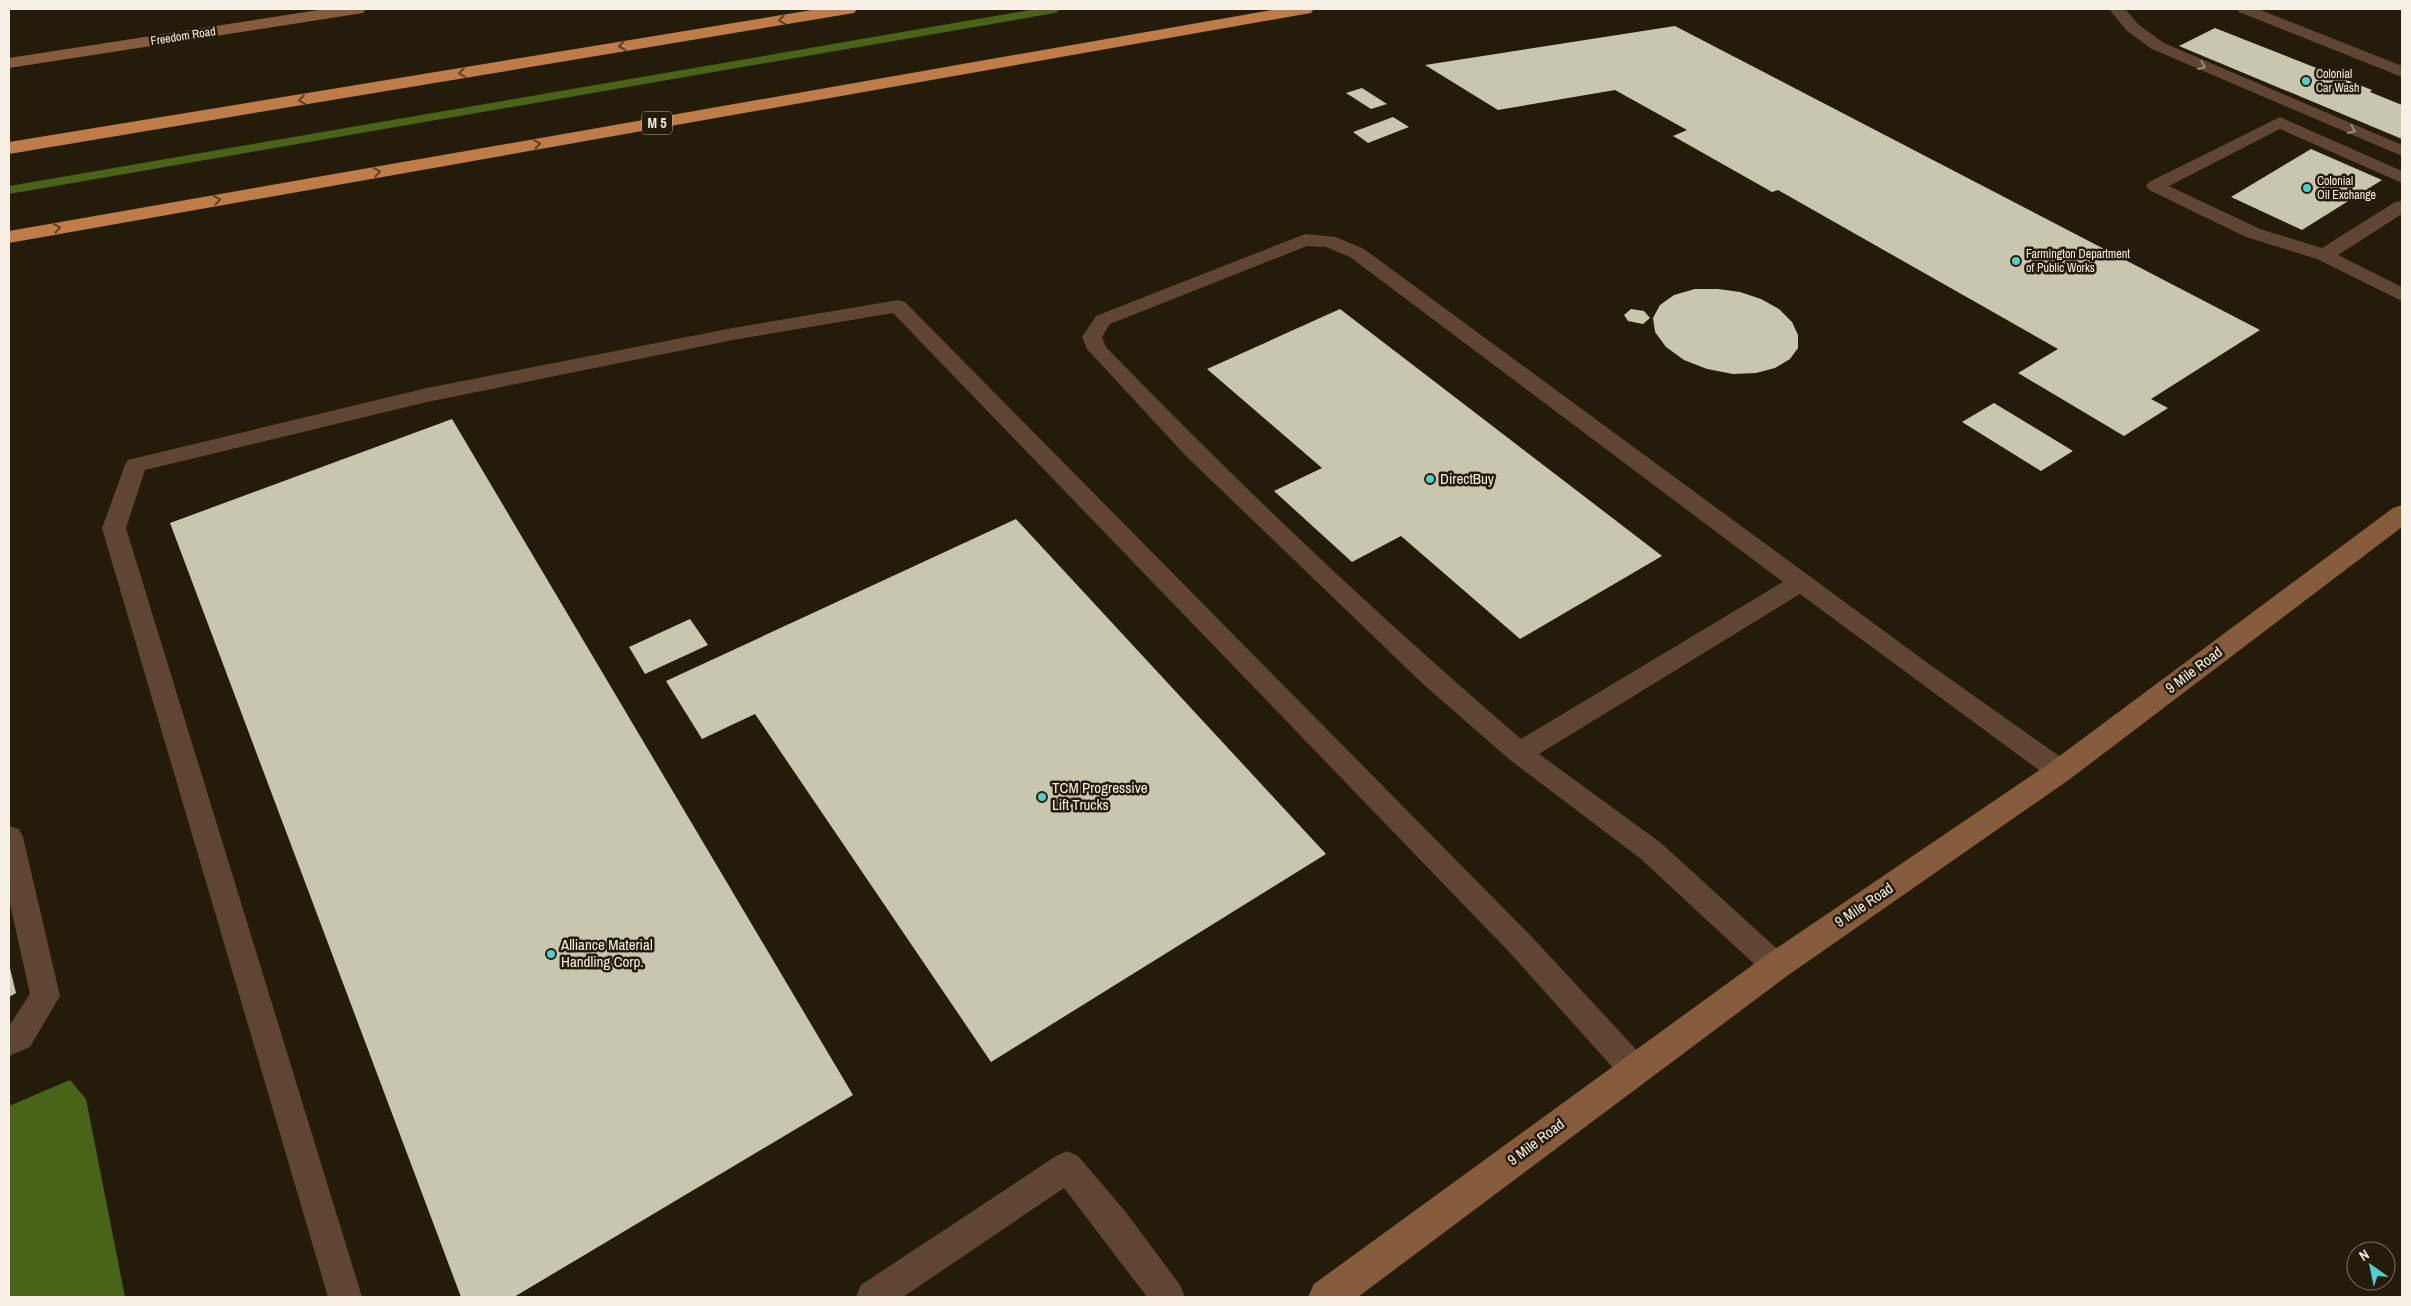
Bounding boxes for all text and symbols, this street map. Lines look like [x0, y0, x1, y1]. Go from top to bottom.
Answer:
one-way arrow [778, 14, 787, 24]
street label: Freedom Road [149, 23, 217, 49]
one-way arrow [618, 41, 627, 51]
one-way arrow [2197, 59, 2206, 70]
place label: Colonial Car Wash [2316, 66, 2359, 96]
one-way arrow [457, 67, 465, 78]
marker: Colonial Car Wash [2300, 75, 2312, 87]
one-way arrow [297, 94, 306, 104]
road number: M 5 [642, 112, 672, 134]
one-way arrow [2347, 123, 2356, 134]
one-way arrow [533, 139, 541, 149]
one-way arrow [372, 167, 381, 178]
place label: Colonial Oil Exchange [2317, 173, 2376, 203]
marker: Colonial Oil Exchange [2301, 182, 2313, 194]
one-way arrow [212, 196, 221, 206]
one-way arrow [52, 224, 61, 234]
place label: Farmington Department of Public Works [2026, 246, 2130, 276]
marker: Farmington Department of Public Works [2010, 255, 2022, 267]
place label: DirectBuy [1440, 468, 1495, 489]
marker: DirectBuy [1424, 473, 1436, 485]
street label: 9 Mile Road [2161, 641, 2227, 698]
place label: TCM Progressive Lift Trucks [1052, 777, 1148, 815]
marker: TCM Progressive Lift Trucks [1036, 791, 1048, 803]
street label: 9 Mile Road [1830, 877, 1897, 932]
place label: Alliance Material Handling Corp. [560, 934, 653, 972]
marker: Alliance Material Handling Corp. [545, 948, 557, 960]
street label: 9 Mile Road [1503, 1113, 1569, 1170]
north arrow [2346, 1241, 2396, 1291]
text: N [2356, 1245, 2372, 1265]

